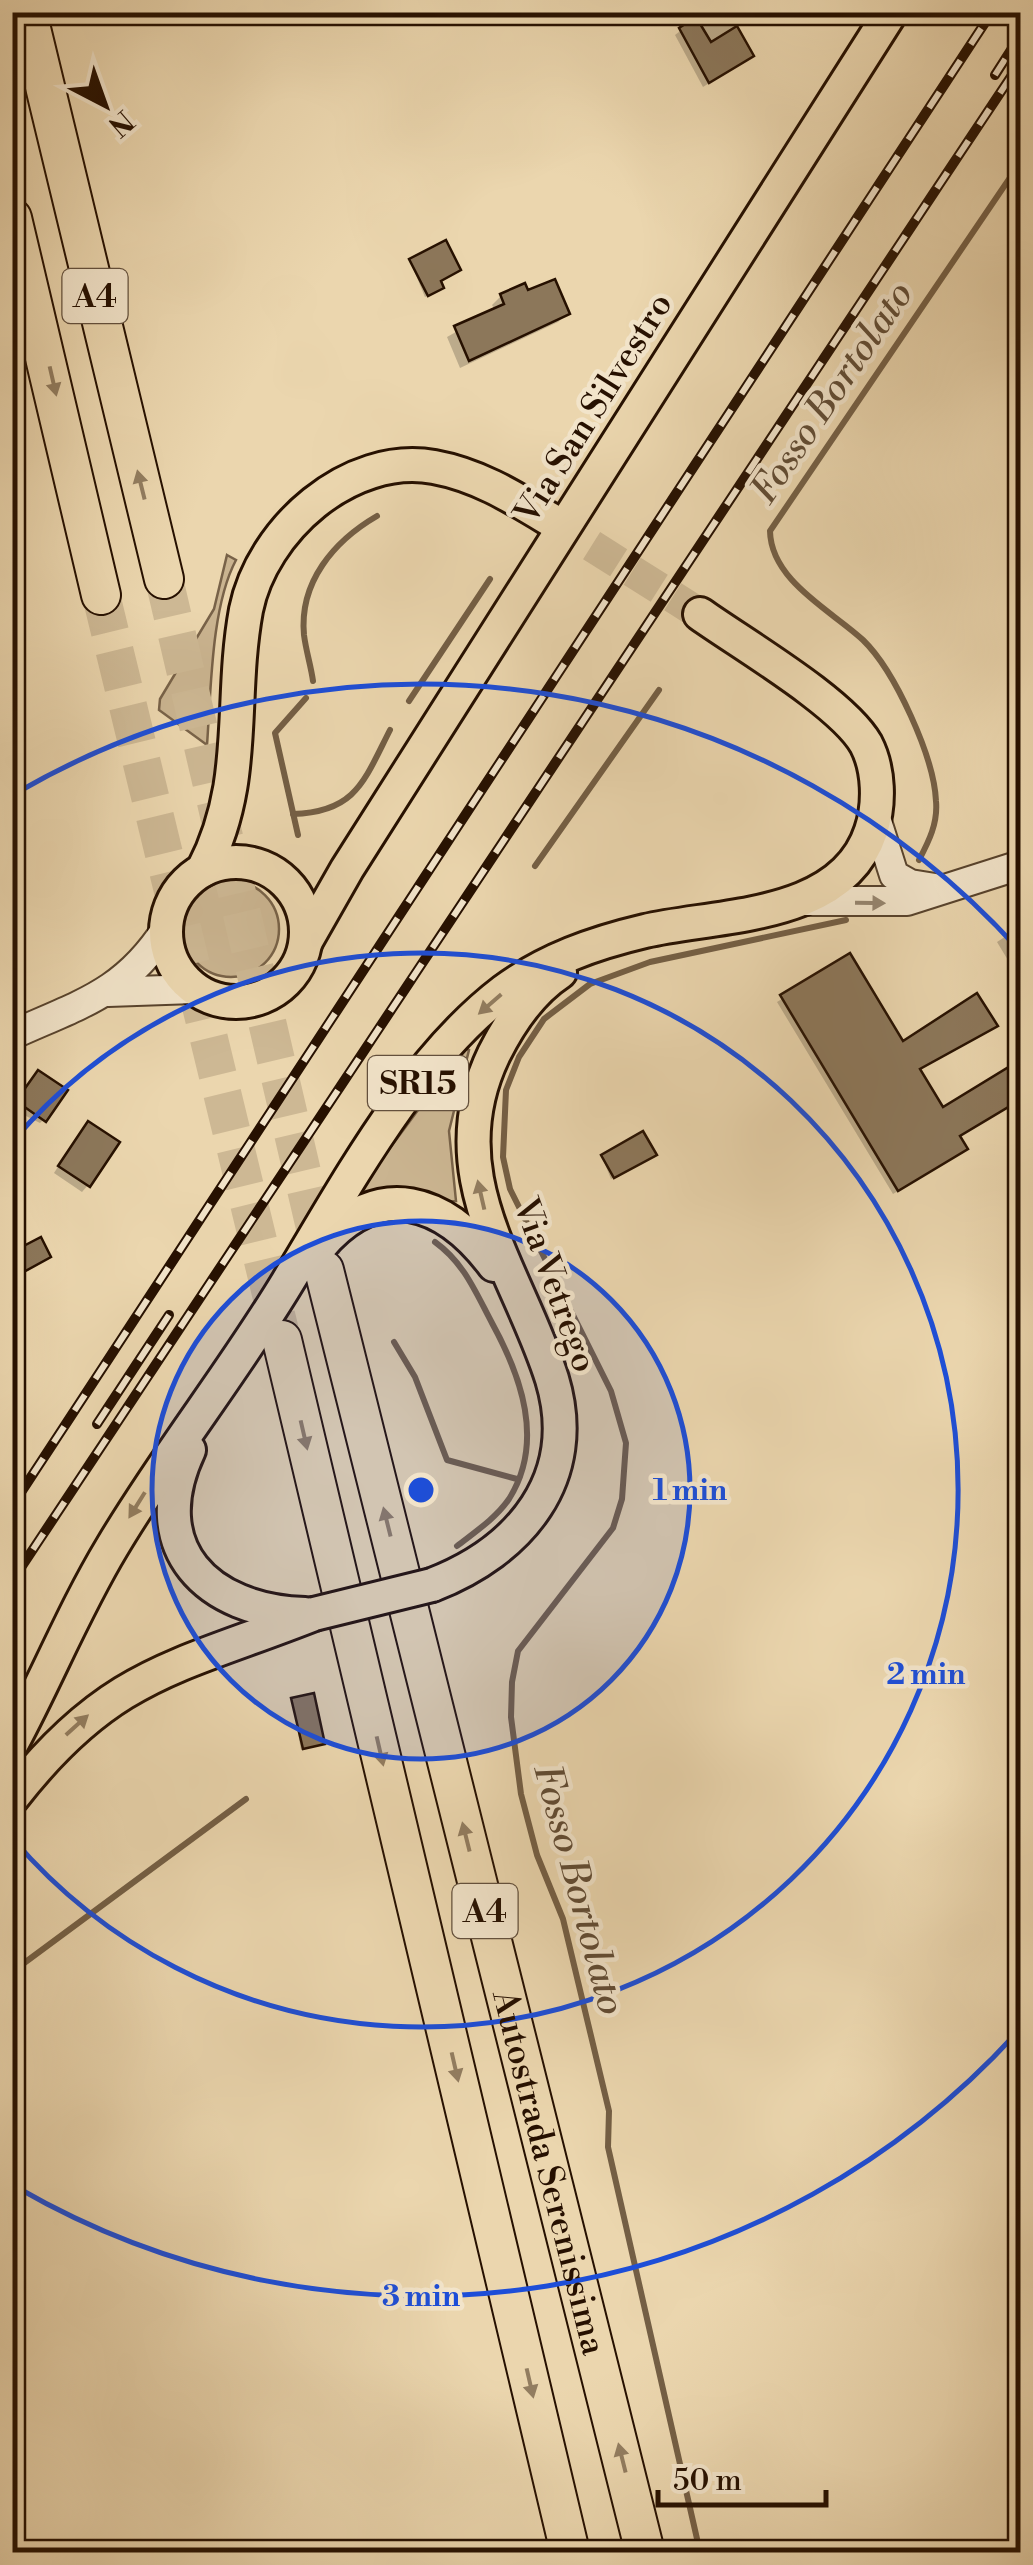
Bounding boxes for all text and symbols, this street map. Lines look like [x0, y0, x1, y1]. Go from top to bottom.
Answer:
north arrow [55, 55, 155, 155]
text: N [101, 102, 140, 143]
road number: A4 [62, 269, 128, 323]
water label: Fosso Bortolato [741, 273, 924, 513]
street label: Via San Silvestro [505, 285, 683, 533]
one-way arrow [46, 366, 61, 397]
one-way arrow [133, 469, 148, 500]
one-way arrow [855, 896, 887, 912]
one-way arrow [478, 992, 503, 1014]
road number: SR15 [368, 1056, 468, 1110]
one-way arrow [473, 1179, 488, 1210]
street label: Via Vetrego [503, 1192, 606, 1378]
one-way arrow [297, 1420, 313, 1451]
centre of rings [403, 1472, 439, 1508]
text: 1 min [653, 1472, 728, 1510]
one-way arrow [129, 1491, 146, 1519]
one-way arrow [379, 1506, 395, 1537]
text: 2 min [887, 1656, 966, 1694]
one-way arrow [64, 1715, 89, 1737]
one-way arrow [373, 1736, 388, 1767]
water label: Fosso Bortolato [523, 1759, 635, 2020]
one-way arrow [458, 1821, 473, 1852]
road number: A4 [452, 1884, 518, 1938]
street label: Autostrada Serenissima [482, 1985, 615, 2360]
one-way arrow [448, 2052, 463, 2083]
text: 3 min [382, 2278, 461, 2316]
one-way arrow [523, 2368, 538, 2399]
one-way arrow [613, 2442, 629, 2473]
scale bar [658, 2445, 826, 2507]
text: 50 m [673, 2462, 742, 2500]

